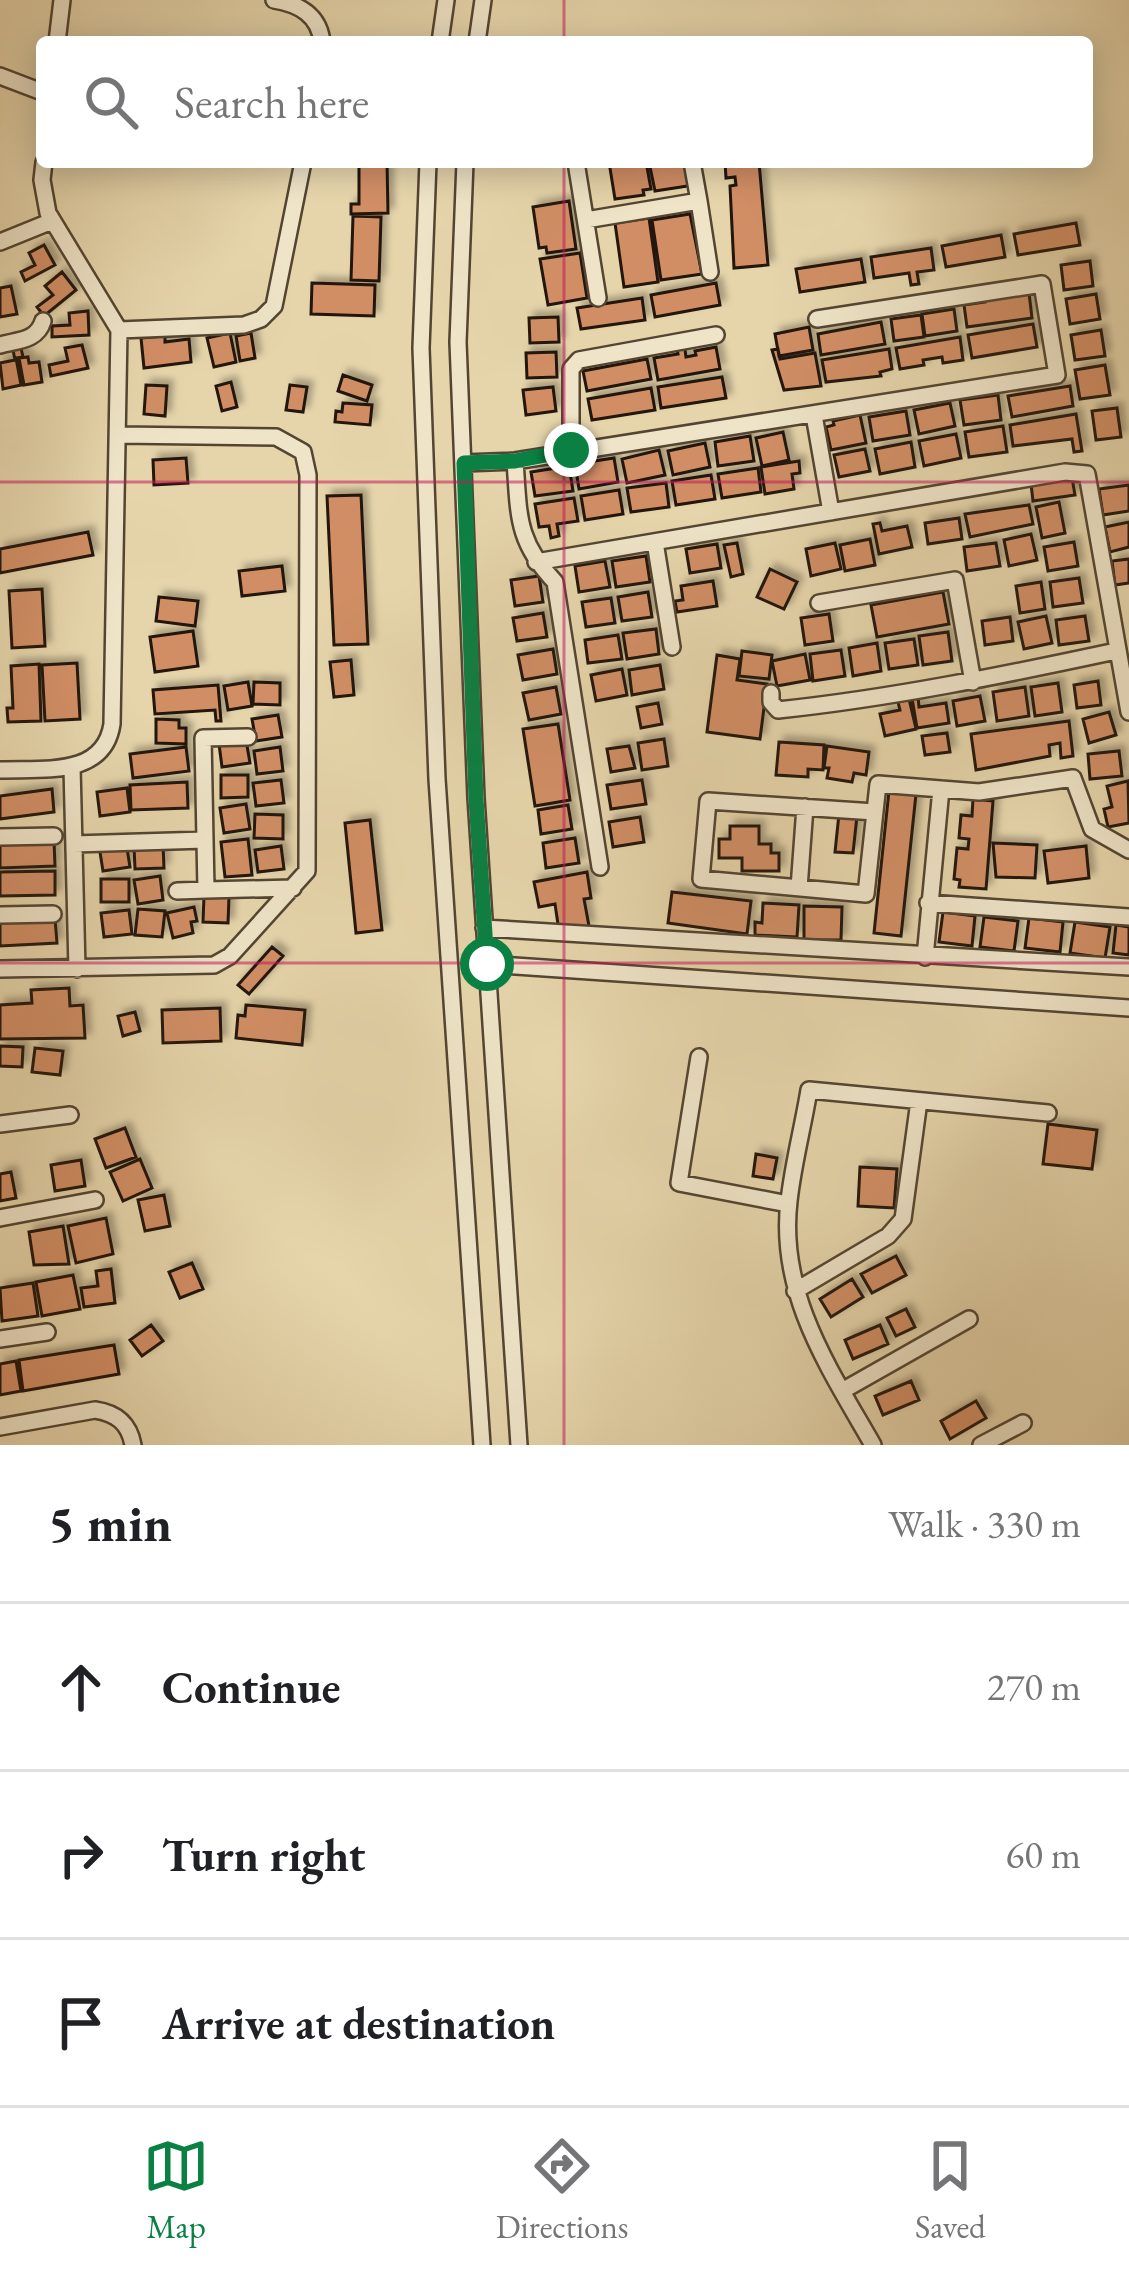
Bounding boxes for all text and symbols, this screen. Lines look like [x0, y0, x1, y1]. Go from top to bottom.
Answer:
search box [36, 36, 1093, 168]
icon: search [78, 69, 144, 135]
text: Search here [174, 73, 369, 131]
route end [544, 423, 598, 477]
route start [460, 937, 514, 991]
text: 5 min [48, 1490, 172, 1556]
text: Walk · 330 m [888, 1498, 1081, 1549]
icon: ahead [48, 1654, 114, 1720]
text: Continue [162, 1658, 340, 1716]
text: 270 m [987, 1661, 1081, 1712]
icon: right [48, 1822, 114, 1888]
text: Turn right [162, 1826, 365, 1884]
text: 60 m [1005, 1829, 1081, 1880]
icon: arrive [48, 1990, 114, 2056]
text: Arrive at destination [162, 1994, 555, 2052]
tab: Map [143, 2133, 209, 2248]
tab: Directions [496, 2133, 629, 2248]
tab: Saved [915, 2133, 986, 2248]

